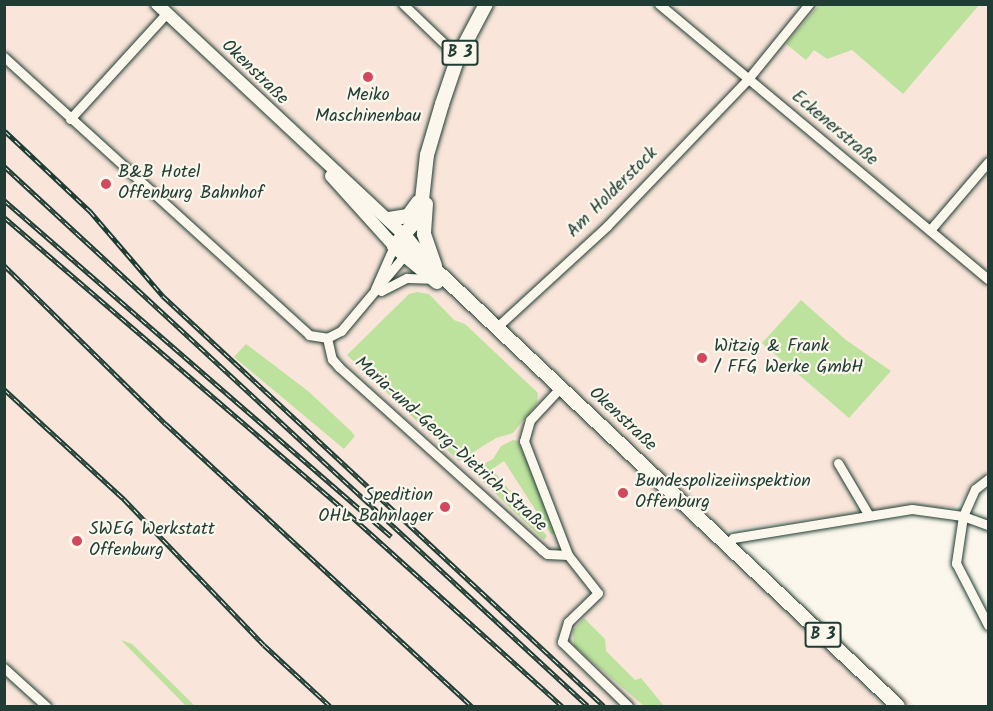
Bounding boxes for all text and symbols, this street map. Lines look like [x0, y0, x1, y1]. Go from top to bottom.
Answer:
street label: Okenstraße [216, 36, 292, 110]
road number: B 3 [440, 40, 480, 66]
marker: Meiko Maschinenbau [361, 70, 375, 84]
place label: Meiko Maschinenbau [315, 86, 421, 128]
street label: Eckenerstraße [786, 87, 882, 171]
street label: Am Holderstock [563, 143, 663, 243]
place label: B&B Hotel Offenburg Bahnhof [118, 163, 264, 206]
marker: B&B Hotel Offenburg Bahnhof [99, 177, 113, 191]
place label: Witzig & Frank / FFG Werke GmbH [714, 337, 863, 380]
marker: Witzig & Frank / FFG Werke GmbH [695, 351, 709, 365]
street label: Maria-und-Georg-Dietrich-Straße [349, 353, 551, 537]
street label: Okenstraße [584, 383, 660, 457]
place label: Bundespolizeiinspektion Offenburg [635, 472, 811, 514]
place label: Spedition OHL Bahnlager [318, 486, 433, 528]
marker: Bundespolizeiinspektion Offenburg [616, 486, 630, 500]
marker: Spedition OHL Bahnlager [438, 500, 452, 514]
place label: SWEG Werkstatt Offenburg [89, 520, 215, 562]
marker: SWEG Werkstatt Offenburg [70, 534, 84, 548]
road number: B 3 [804, 622, 842, 648]

